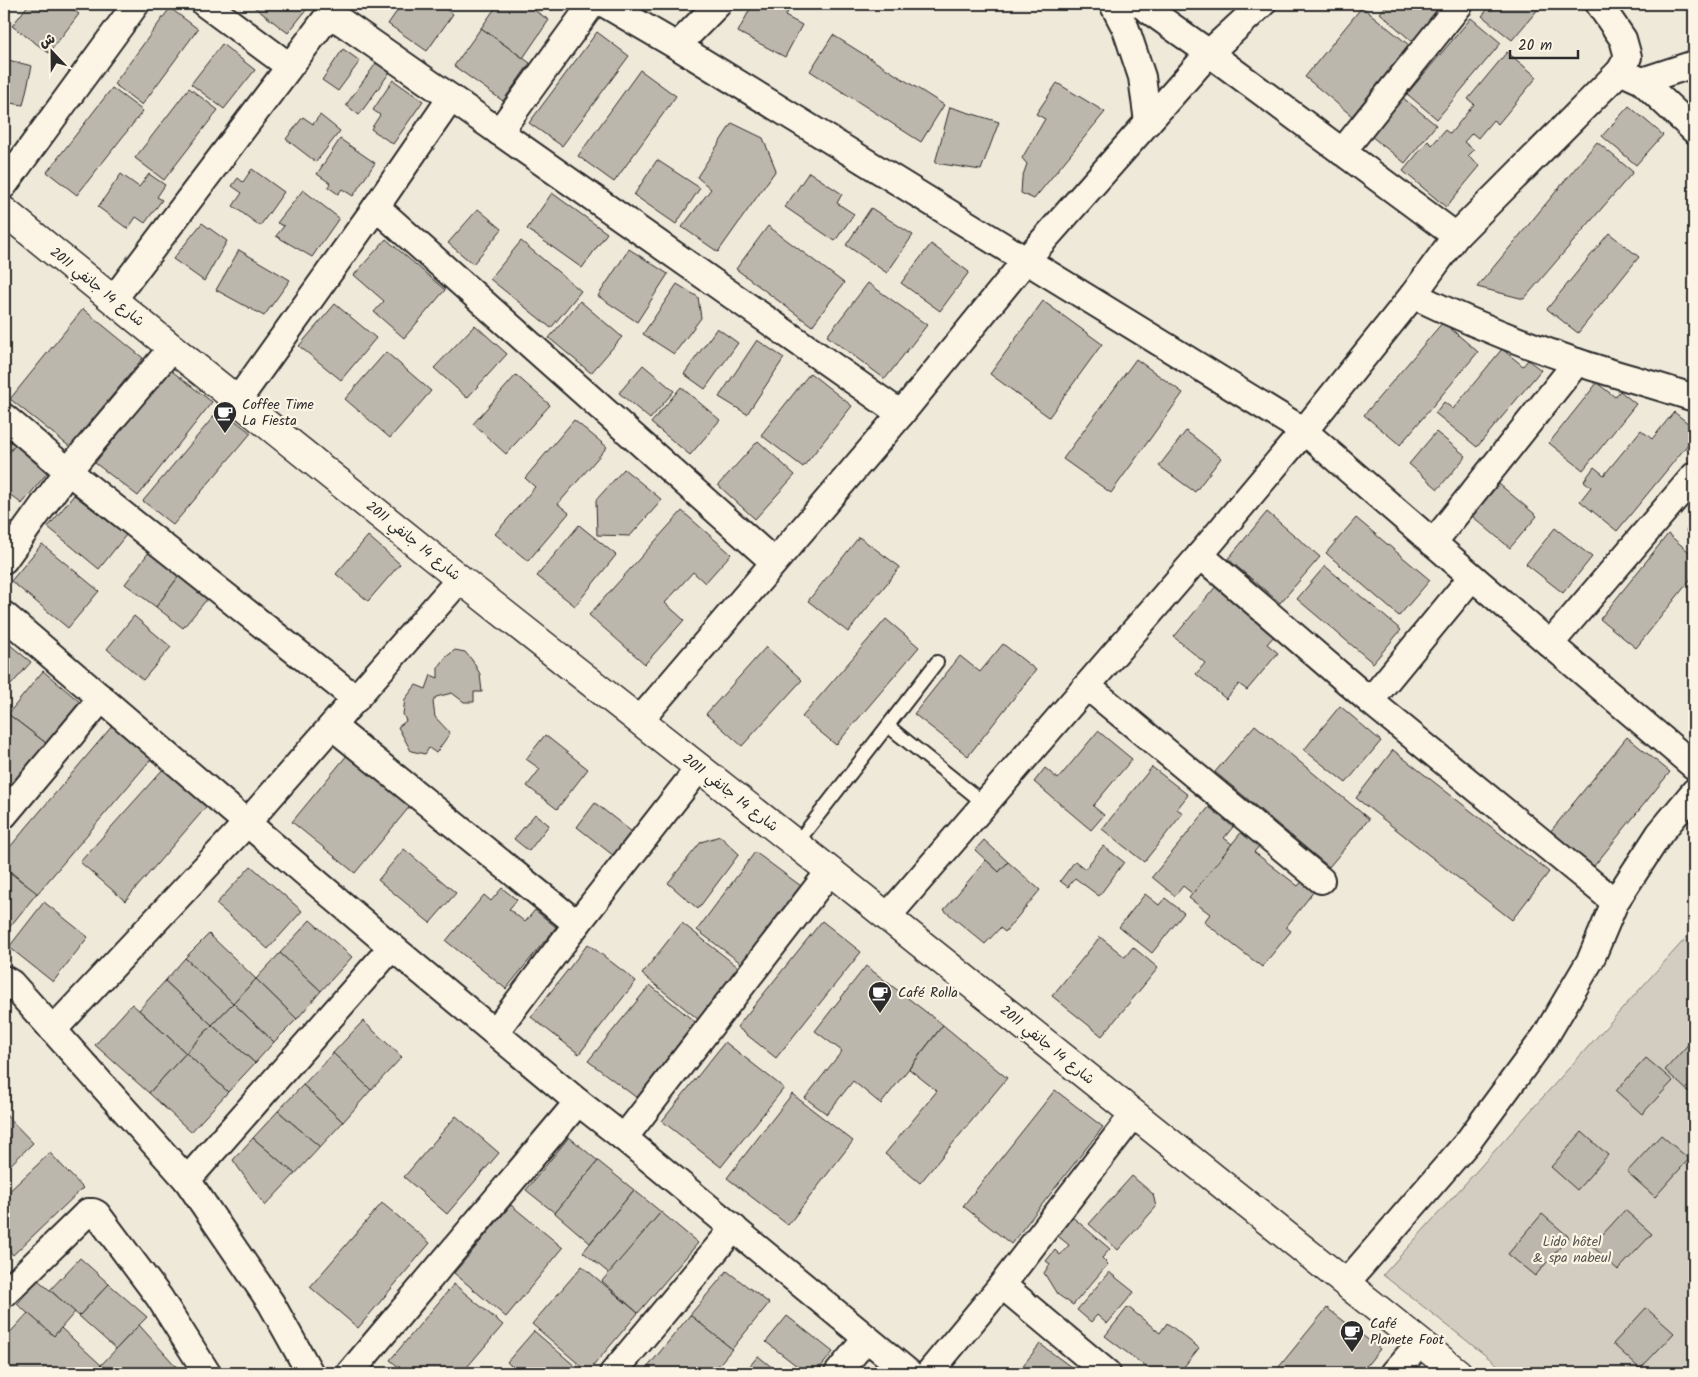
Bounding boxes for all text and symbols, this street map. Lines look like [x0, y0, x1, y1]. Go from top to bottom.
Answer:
north arrow [28, 28, 78, 78]
text: ش [36, 28, 59, 54]
scale bar [1510, 28, 1578, 60]
text: 20 m [1518, 34, 1552, 58]
street label: شارع 14 جانفي 2011 [44, 242, 149, 333]
place label: Coffee Time La Fiesta [242, 394, 314, 432]
cafe icon: Coffee Time La Fiesta [212, 400, 238, 434]
street label: شارع 14 جانفي 2011 [360, 496, 465, 587]
street label: شارع 14 جانفي 2011 [677, 748, 783, 838]
cafe icon: Café Rolla [867, 980, 893, 1014]
place label: Café Rolla [898, 982, 958, 1004]
street label: شارع 14 جانفي 2011 [994, 1000, 1099, 1091]
park label: Lido hôtel & spa nabeul [1533, 1231, 1612, 1269]
place label: Café Planete Foot [1370, 1313, 1445, 1351]
cafe icon: Café Planete Foot [1339, 1319, 1365, 1353]

